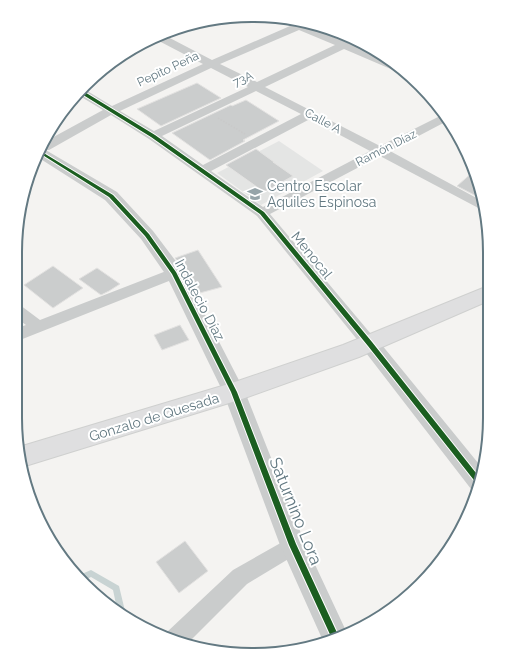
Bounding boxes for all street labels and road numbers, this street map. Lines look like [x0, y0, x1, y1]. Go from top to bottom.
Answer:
street label: Pepito Peña [135, 49, 201, 89]
street label: 73A [231, 68, 255, 90]
street label: Calle A [302, 106, 344, 136]
street label: Ramón Díaz [353, 127, 419, 169]
street label: Menocal [288, 228, 336, 282]
street label: Indalecio Díaz [172, 256, 228, 344]
street label: Gonzalo de Quesada [87, 390, 221, 444]
street label: Saturnino Lora [265, 454, 327, 568]

